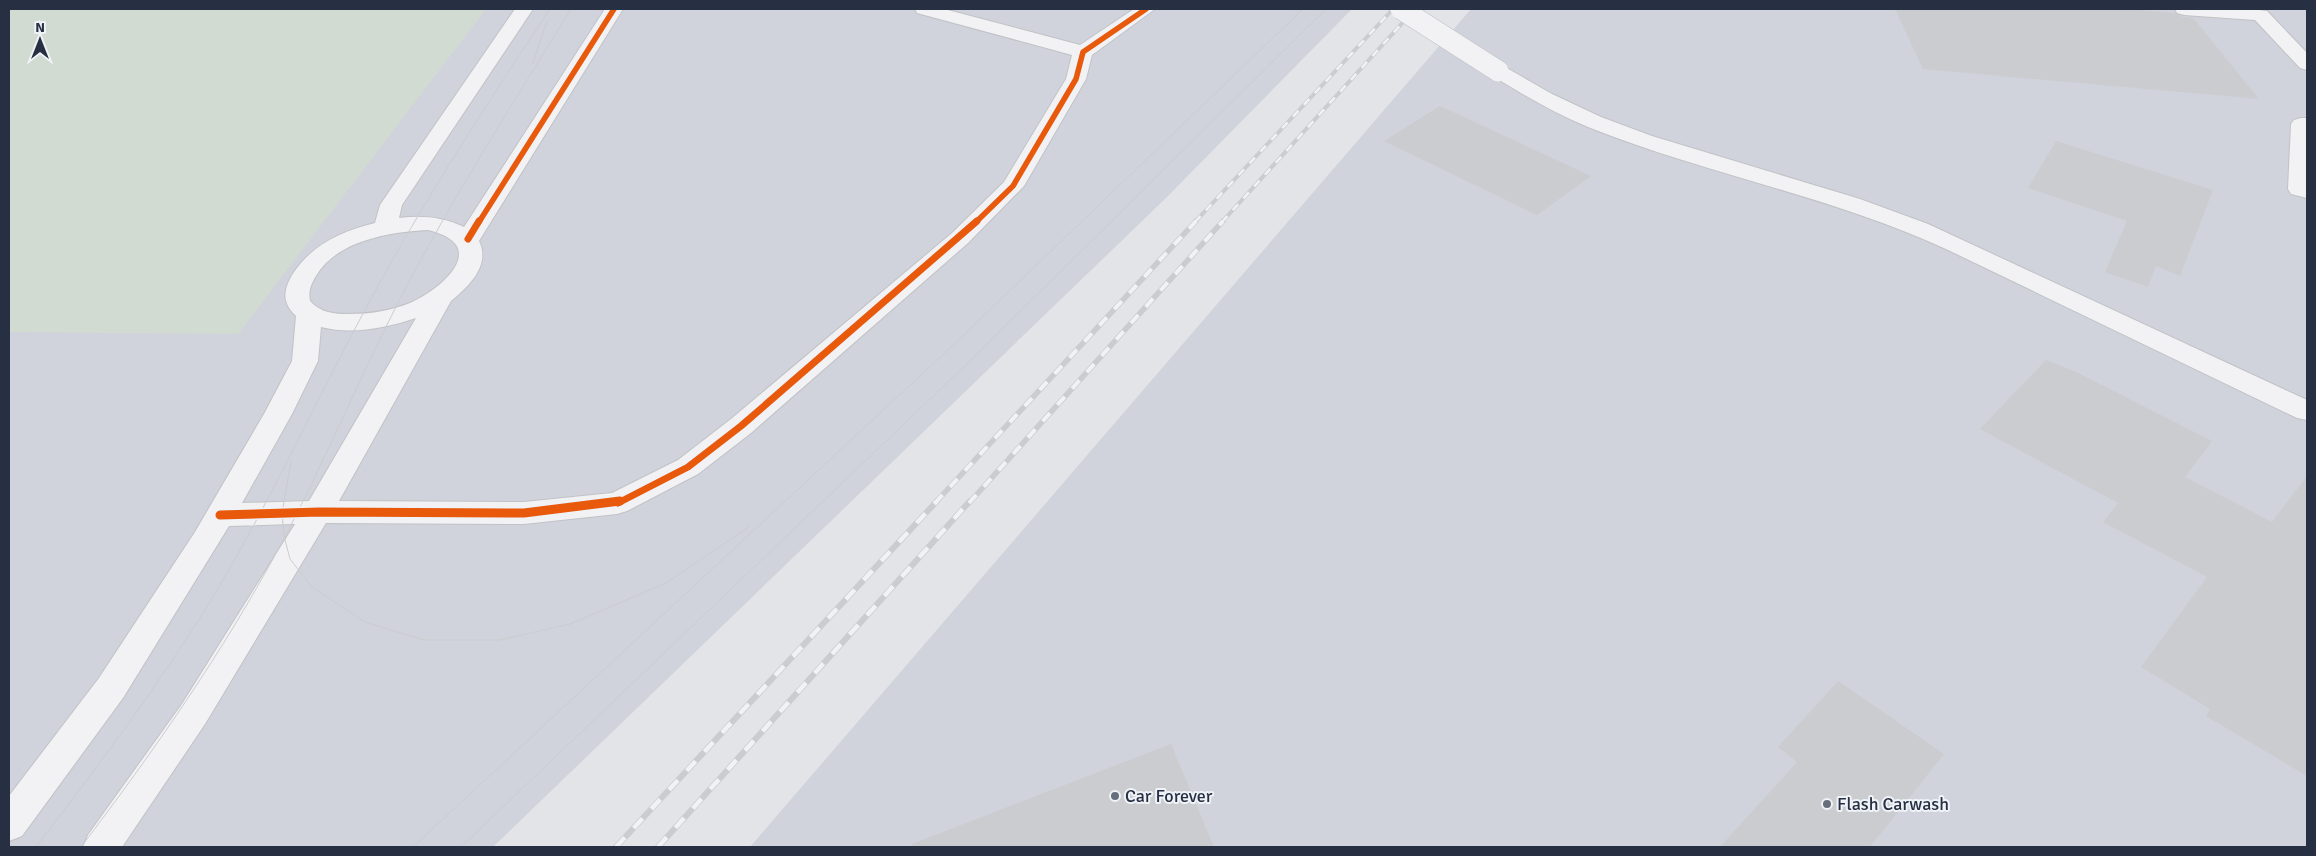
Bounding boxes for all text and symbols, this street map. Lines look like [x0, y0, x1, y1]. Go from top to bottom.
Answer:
north arrow [15, 15, 65, 65]
text: N [35, 19, 45, 36]
place label: Car Forever [1125, 785, 1213, 807]
marker: Car Forever [1109, 790, 1121, 802]
place label: Flash Carwash [1837, 793, 1949, 815]
marker: Flash Carwash [1821, 798, 1833, 810]

